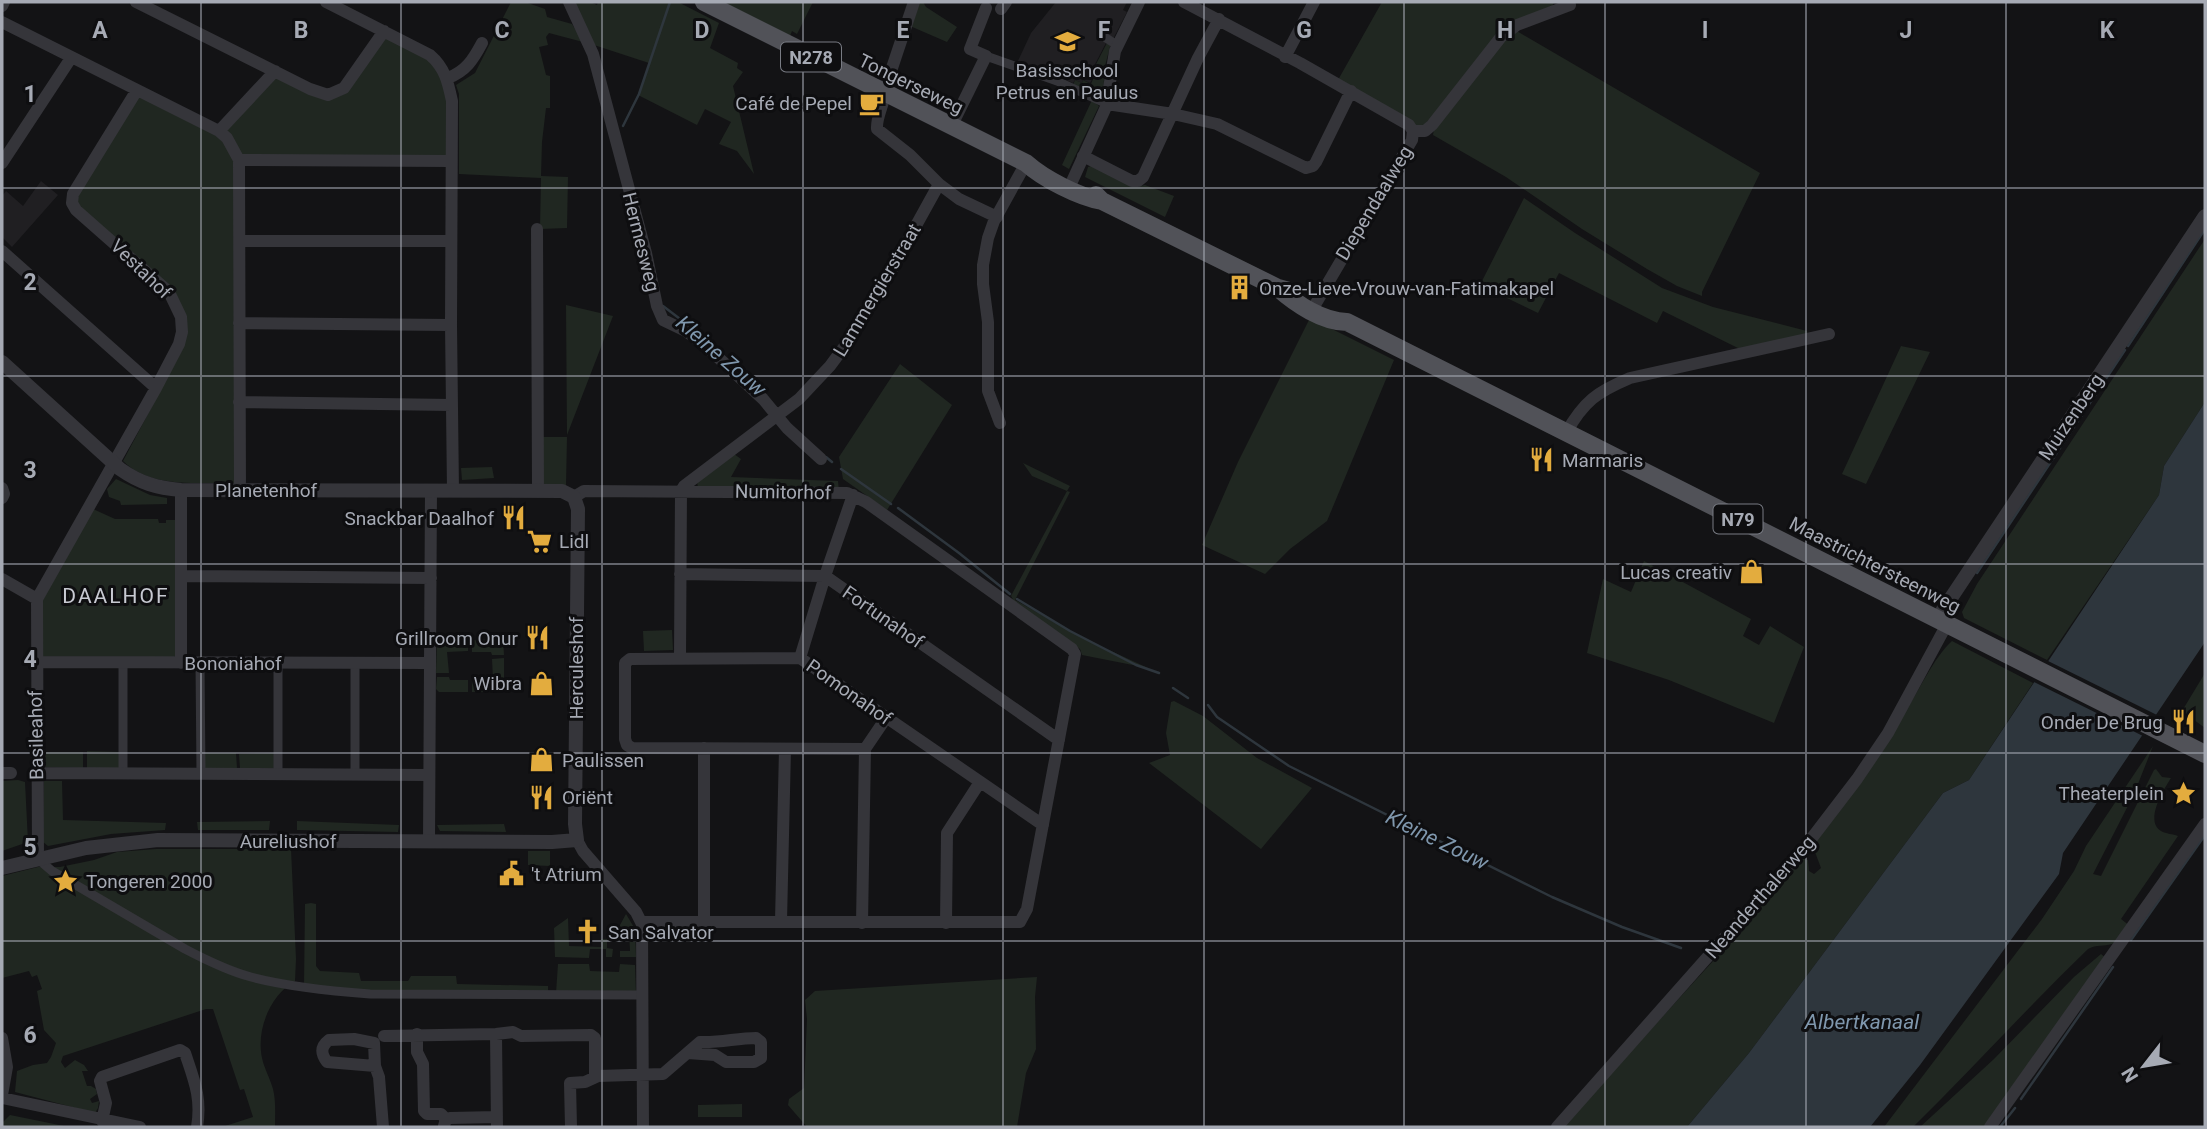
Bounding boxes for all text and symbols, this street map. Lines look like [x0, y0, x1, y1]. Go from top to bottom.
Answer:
text: A [92, 17, 108, 44]
text: B [294, 17, 308, 44]
text: C [494, 17, 510, 44]
text: D [695, 17, 709, 44]
text: E [897, 17, 910, 44]
text: F [1098, 17, 1111, 44]
text: G [1296, 17, 1312, 44]
text: H [1497, 17, 1513, 44]
text: I [1702, 17, 1708, 44]
text: J [1900, 17, 1912, 44]
text: K [2100, 17, 2115, 44]
school or university icon: Basisschool Petrus en Paulus [1053, 28, 1081, 56]
road number: N278 [781, 42, 841, 72]
street label: Tongerseweg [855, 49, 967, 119]
place label: Basisschool Petrus en Paulus [996, 59, 1138, 104]
text: 1 [23, 81, 37, 108]
cafe icon: Café de Pepel [858, 89, 886, 117]
place label: Café de Pepel [735, 92, 852, 115]
street label: Diependaalweg [1331, 142, 1417, 264]
street label: Hermesweg [618, 190, 664, 294]
street label: Lammergierstraat [828, 219, 926, 361]
street label: Vestahof [106, 234, 177, 304]
text: 2 [23, 269, 37, 296]
building icon: Onze-Lieve-Vrouw-van-Fatimakapel [1225, 274, 1253, 302]
place label: Onze-Lieve-Vrouw-van-Fatimakapel [1259, 277, 1554, 300]
water label: Kleine Zouw [671, 311, 771, 402]
street label: Muizenberg [2034, 369, 2108, 465]
restaurant icon: Marmaris [1528, 446, 1556, 474]
place label: Marmaris [1562, 449, 1643, 472]
text: 3 [23, 457, 37, 484]
street label: Planetenhof [215, 479, 317, 502]
street label: Numitorhof [735, 480, 832, 504]
restaurant icon: Snackbar Daalhof [500, 504, 528, 532]
road number: N79 [1714, 504, 1762, 534]
place label: Snackbar Daalhof [344, 507, 494, 530]
street label: Maastrichtersteenweg [1786, 512, 1964, 618]
supermarket icon: Lidl [525, 527, 553, 555]
place label: Lidl [559, 530, 589, 553]
shop icon: Lucas creativ [1738, 558, 1766, 586]
place label: Lucas creativ [1620, 561, 1732, 584]
street label: Fortunahof [838, 581, 928, 653]
district label: DAALHOF [62, 584, 170, 608]
street label: Herculeshof [565, 616, 588, 719]
restaurant icon: Grillroom Onur [524, 624, 552, 652]
place label: Grillroom Onur [395, 627, 519, 650]
text: 4 [23, 646, 37, 673]
street label: Bononiahof [184, 652, 282, 675]
street label: Pomonahof [802, 654, 896, 730]
shop icon: Wibra [528, 669, 556, 697]
place label: Wibra [473, 672, 522, 695]
street label: Basileahof [24, 690, 48, 780]
restaurant icon: Onder De Brug [2169, 708, 2197, 736]
place label: Onder De Brug [2041, 711, 2163, 734]
shop icon: Paulissen [528, 746, 556, 774]
place label: Paulissen [562, 749, 644, 772]
place icon: Theaterplein [2170, 779, 2198, 807]
place label: Theaterplein [2059, 782, 2164, 805]
restaurant icon: Oriënt [528, 783, 556, 811]
place label: Oriënt [562, 786, 613, 809]
water label: Kleine Zouw [1382, 805, 1493, 875]
street label: Aureliushof [240, 830, 337, 853]
street label: Neanderthalerweg [1700, 831, 1820, 963]
text: 5 [23, 834, 37, 861]
public building icon: 't Atrium [497, 860, 525, 888]
place label: 't Atrium [531, 863, 602, 886]
place icon: Tongeren 2000 [52, 867, 80, 895]
place label: Tongeren 2000 [86, 870, 213, 893]
church icon: San Salvator [574, 918, 602, 946]
place label: San Salvator [608, 921, 714, 944]
water label: Albertkanaal [1804, 1010, 1920, 1034]
text: 6 [23, 1022, 37, 1049]
north arrow [2109, 1031, 2179, 1101]
text: N [2117, 1063, 2143, 1086]

